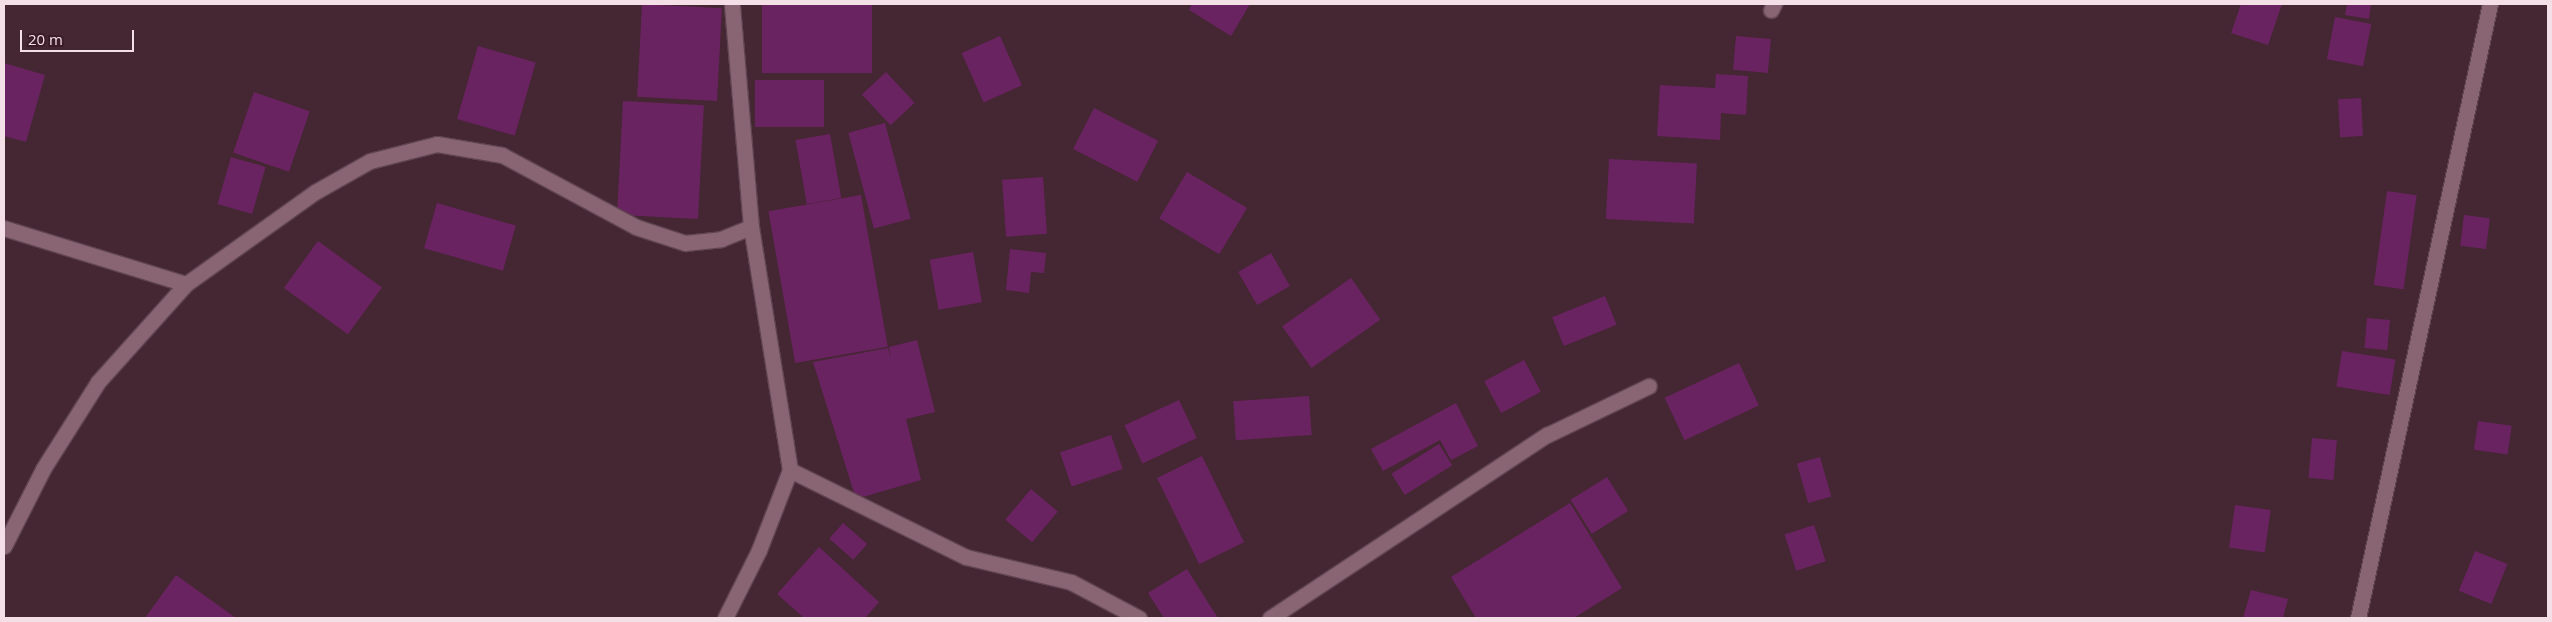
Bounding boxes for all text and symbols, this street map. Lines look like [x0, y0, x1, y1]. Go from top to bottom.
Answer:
scale bar [22, 20, 136, 52]
text: 20 m [28, 29, 63, 49]

